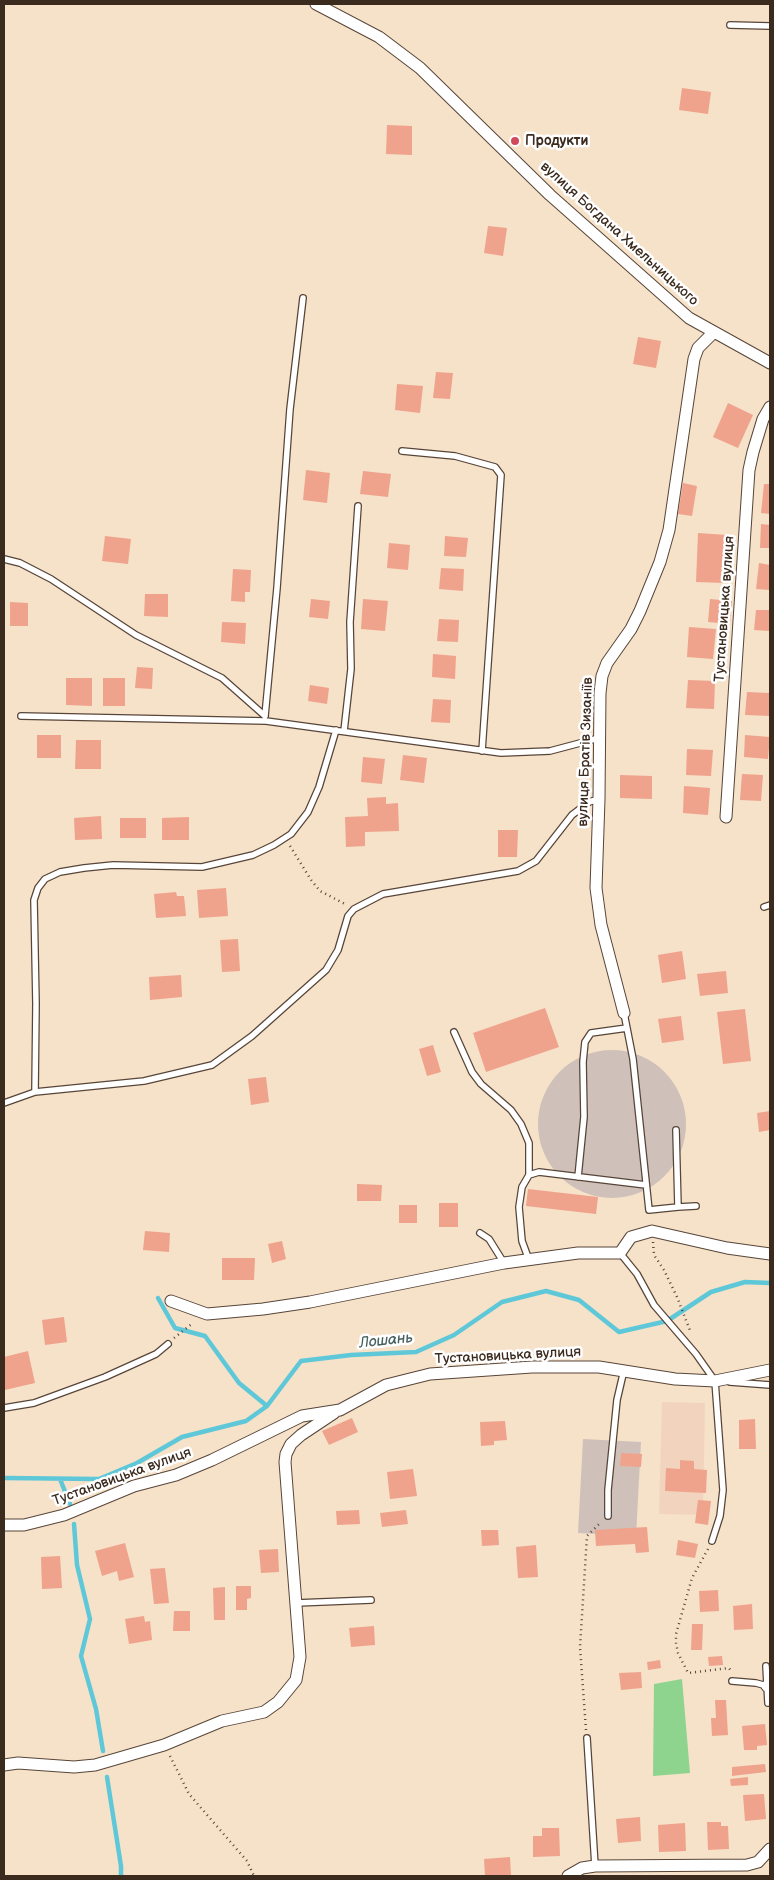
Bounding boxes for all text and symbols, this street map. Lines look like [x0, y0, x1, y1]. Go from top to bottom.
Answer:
place label: Продукти [525, 133, 588, 149]
marker: Продукти [509, 135, 521, 147]
street label: вулиця Богдана Хмельницького [537, 159, 701, 309]
street label: Тустановицька вулиця [712, 535, 738, 683]
street label: вулиця Братів Зизаніїв [575, 677, 597, 827]
water label: Лошань [358, 1329, 414, 1353]
street label: Тустановицька вулиця [434, 1344, 582, 1368]
street label: Тустановицька вулиця [50, 1444, 194, 1510]

